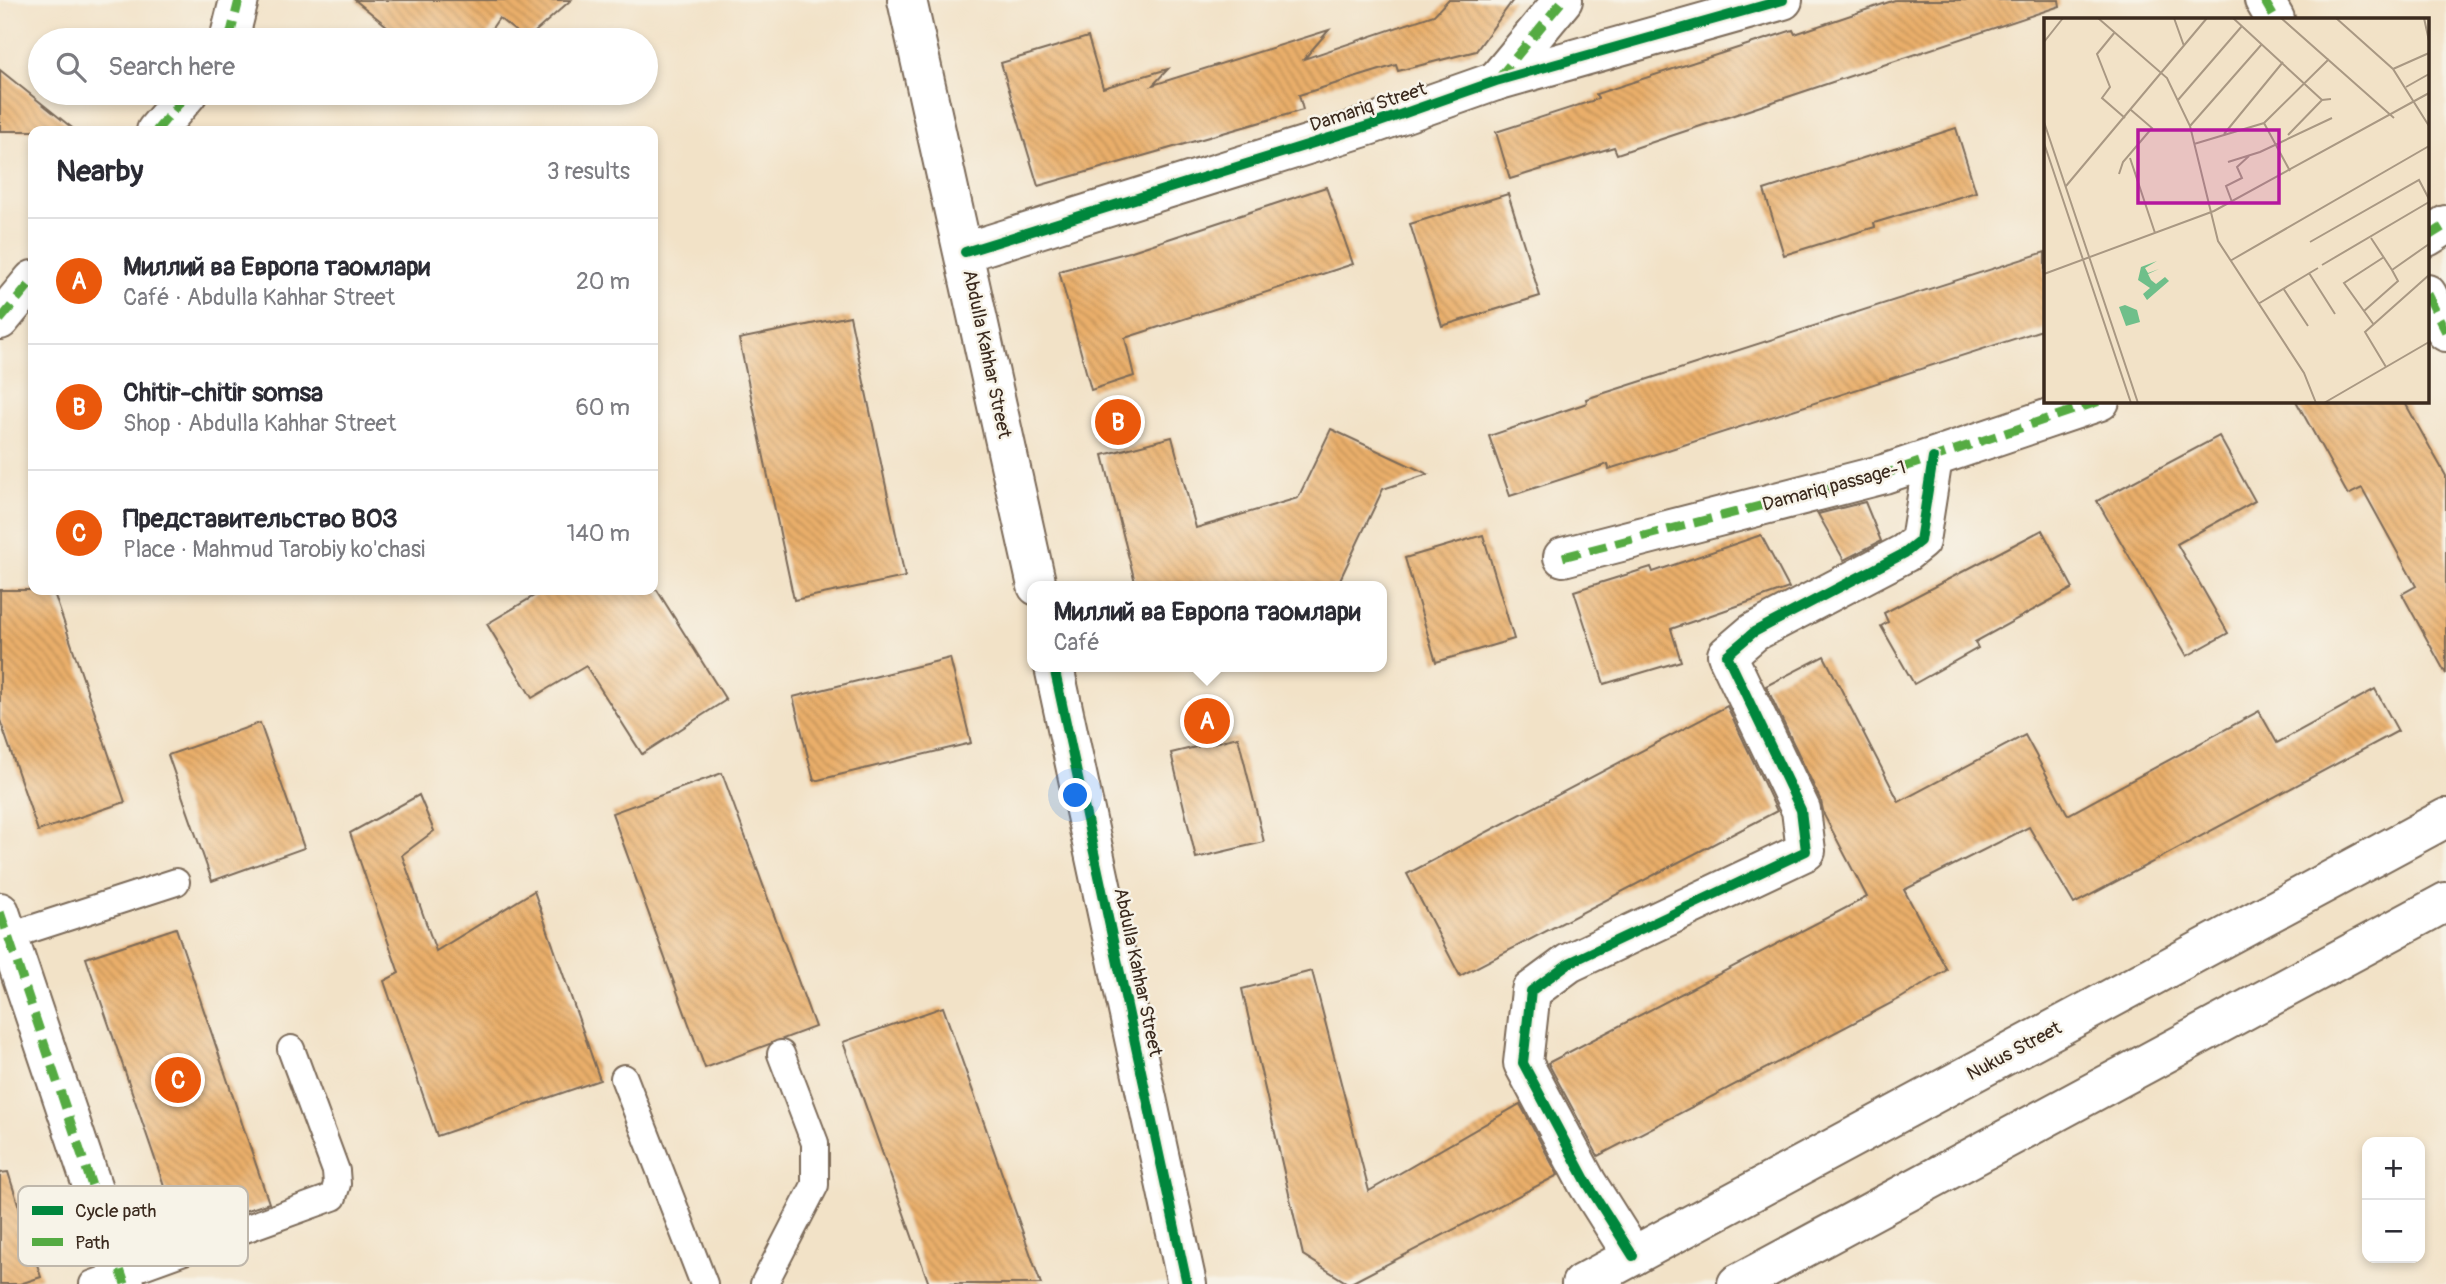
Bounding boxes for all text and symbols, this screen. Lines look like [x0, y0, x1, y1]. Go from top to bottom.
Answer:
inset map [2044, 18, 2428, 402]
search box [28, 28, 658, 105]
icon: search [52, 48, 90, 86]
text: Search here [108, 51, 235, 83]
street label: Damariq Street [1307, 77, 1430, 137]
text: Nearby [56, 153, 143, 190]
text: 3 results [547, 157, 630, 186]
text: Миллий ва Европа таомлари [123, 251, 430, 283]
text: A [72, 267, 86, 296]
text: 20 m [576, 267, 630, 296]
street label: Abdulla Kahhar Street [957, 267, 1017, 441]
text: Café · Abdulla Kahhar Street [123, 283, 395, 312]
text: Chitir-chitir somsa [123, 377, 323, 409]
text: B [72, 393, 86, 422]
text: 60 m [575, 393, 630, 422]
pin: B [1095, 396, 1141, 448]
text: Shop · Abdulla Kahhar Street [123, 409, 396, 438]
street label: Damariq passage-1 [1760, 455, 1908, 517]
text: Представительство ВОЗ [123, 503, 398, 535]
text: C [72, 519, 86, 548]
text: 140 m [567, 519, 630, 548]
text: Place · Mahmud Tarobiy ko'chasi [123, 535, 425, 564]
popup [1027, 581, 1387, 672]
text: Миллий ва Европа таомлари [1053, 596, 1361, 628]
text: Café [1053, 628, 1100, 657]
pin: A [1184, 695, 1230, 747]
your location [1058, 778, 1092, 812]
street label: Abdulla Kahhar Street [1108, 885, 1168, 1059]
street label: Nukus Street [1962, 1016, 2066, 1086]
pin: C [155, 1054, 201, 1106]
map controls [2362, 1137, 2425, 1263]
button: + [2362, 1137, 2425, 1200]
legend [18, 1186, 248, 1266]
text: Cycle path [75, 1199, 156, 1223]
button: − [2362, 1200, 2425, 1263]
text: Path [75, 1231, 110, 1255]

